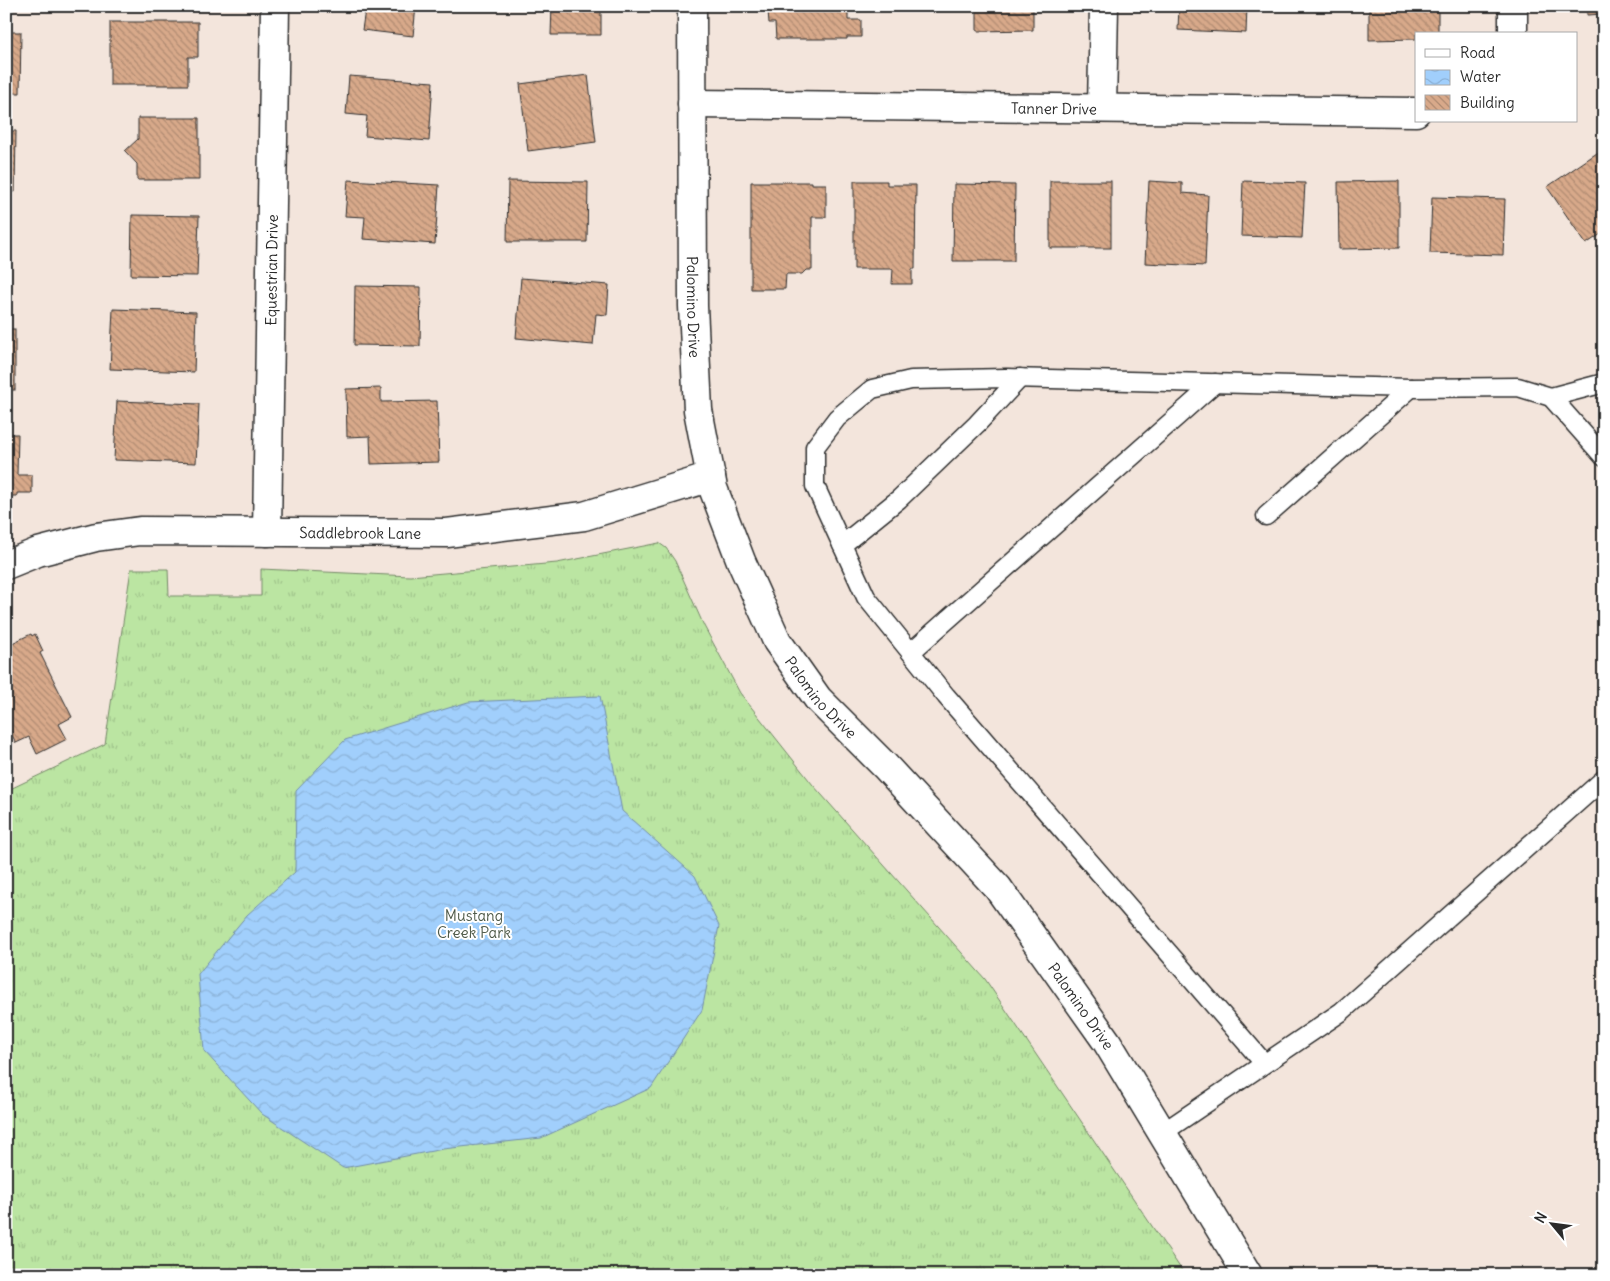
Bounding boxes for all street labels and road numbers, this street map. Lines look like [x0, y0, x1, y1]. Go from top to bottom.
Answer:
street label: Tanner Drive [1011, 98, 1097, 118]
street label: Equestrian Drive [261, 214, 281, 326]
street label: Palomino Drive [683, 256, 705, 358]
street label: Saddlebrook Lane [299, 523, 421, 542]
street label: Palomino Drive [781, 652, 861, 742]
street label: Palomino Drive [1044, 959, 1119, 1053]

